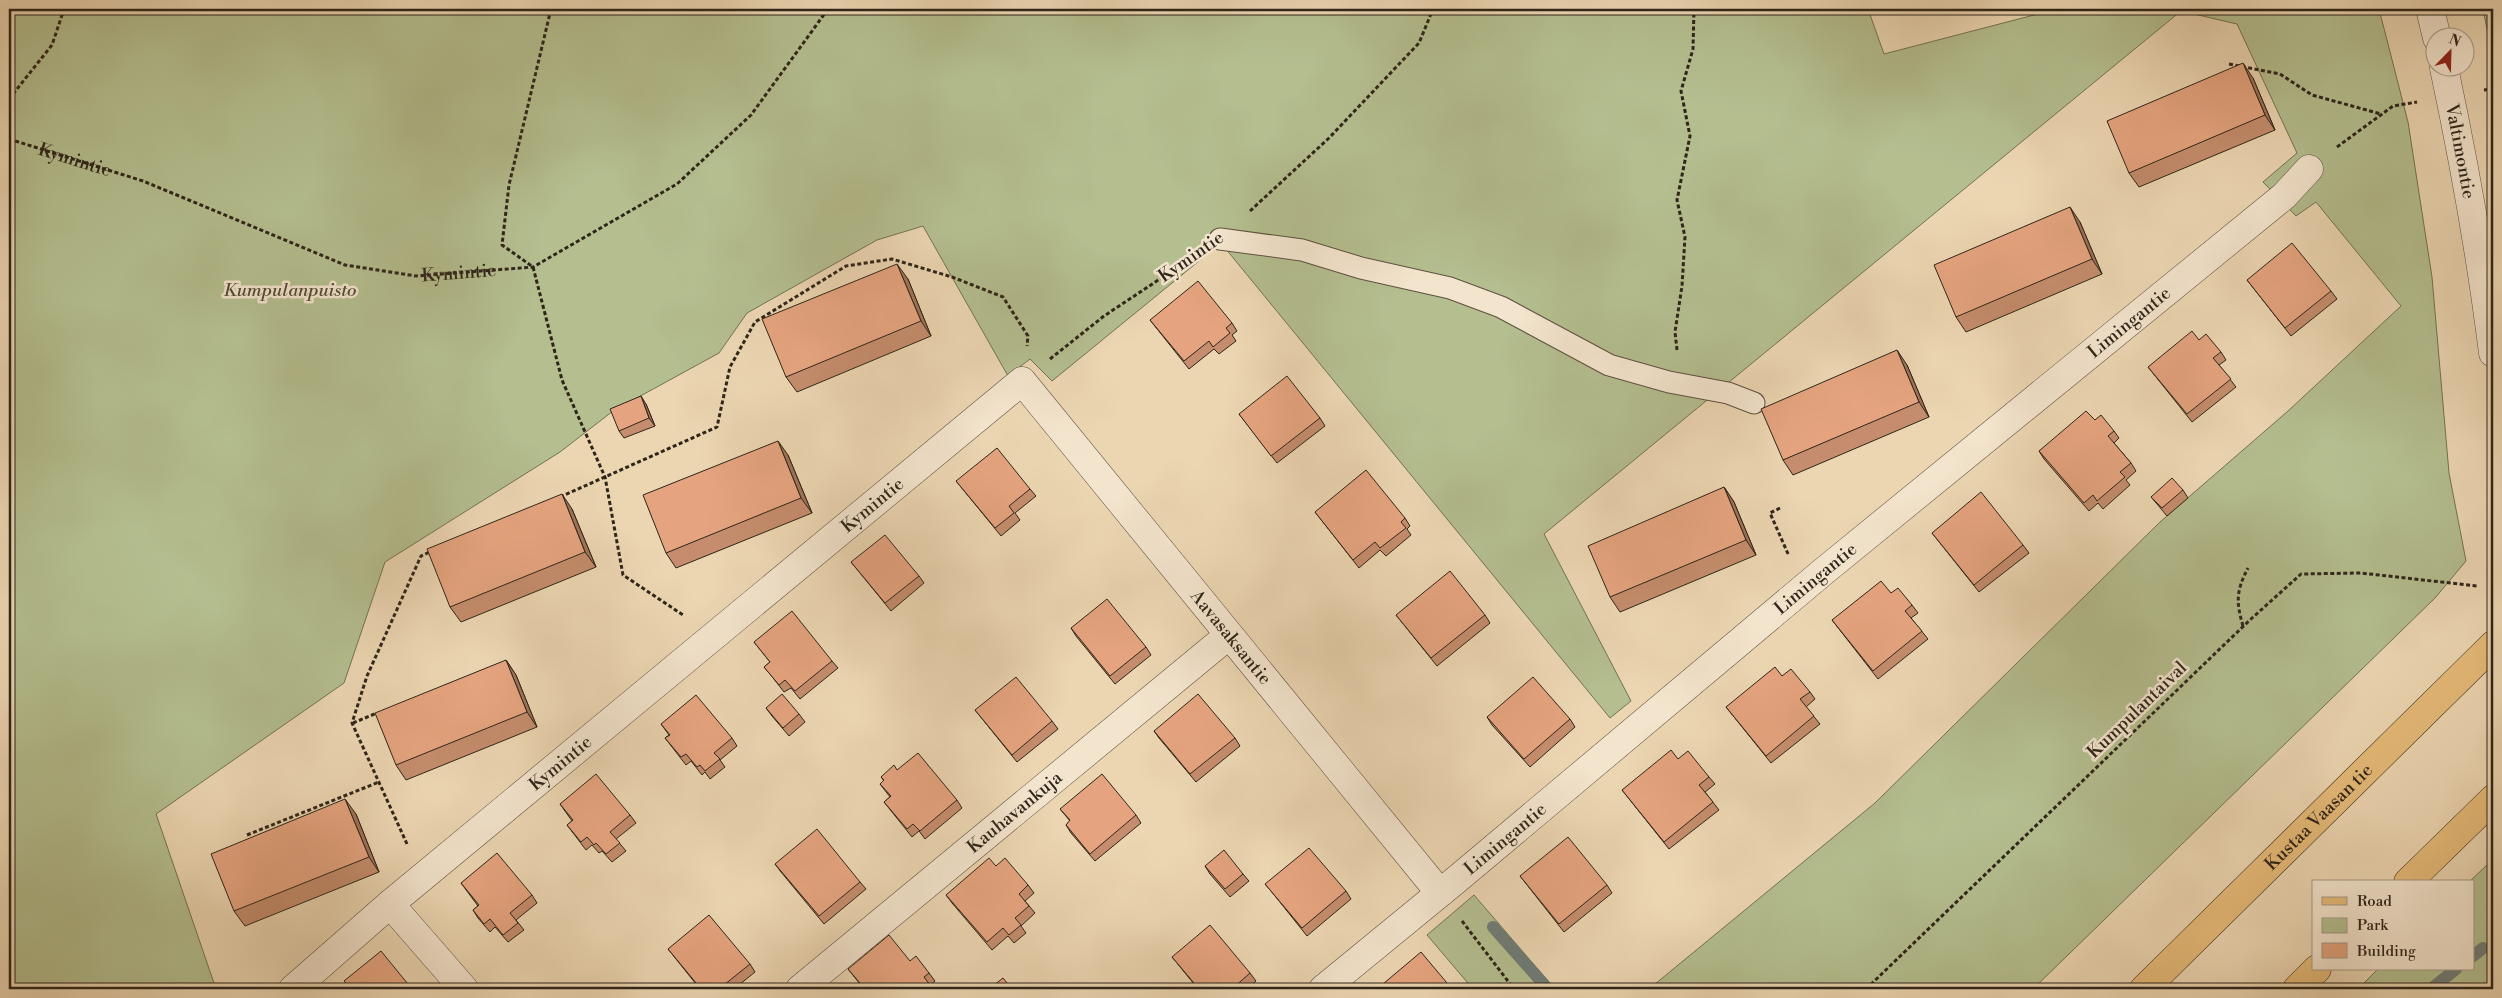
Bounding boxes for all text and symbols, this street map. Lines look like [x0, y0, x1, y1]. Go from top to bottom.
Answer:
north arrow [2424, 28, 2474, 78]
text: N [2446, 31, 2463, 51]
street label: Valtimontie [2440, 101, 2481, 201]
street label: Kymintie [36, 137, 114, 182]
street label: Kymintie [1154, 226, 1228, 288]
street label: Kymintie [421, 258, 497, 287]
park label: Kumpulanpuisto [223, 279, 357, 302]
street label: Limingantie [2083, 282, 2175, 363]
street label: Kymintie [836, 472, 909, 538]
street label: Limingantie [1769, 537, 1861, 620]
street label: Aavasaksantie [1185, 584, 1277, 689]
street label: Kumpulantaival [2082, 656, 2192, 764]
street label: Kymintie [524, 730, 596, 796]
street label: Kustaa Vaasan tie [2260, 759, 2377, 875]
street label: Kauhavankuja [962, 765, 1068, 858]
street label: Limingantie [1459, 798, 1551, 880]
legend [2312, 880, 2474, 970]
text: Road [2357, 892, 2392, 911]
text: Park [2357, 916, 2389, 935]
text: Building [2356, 942, 2416, 961]

